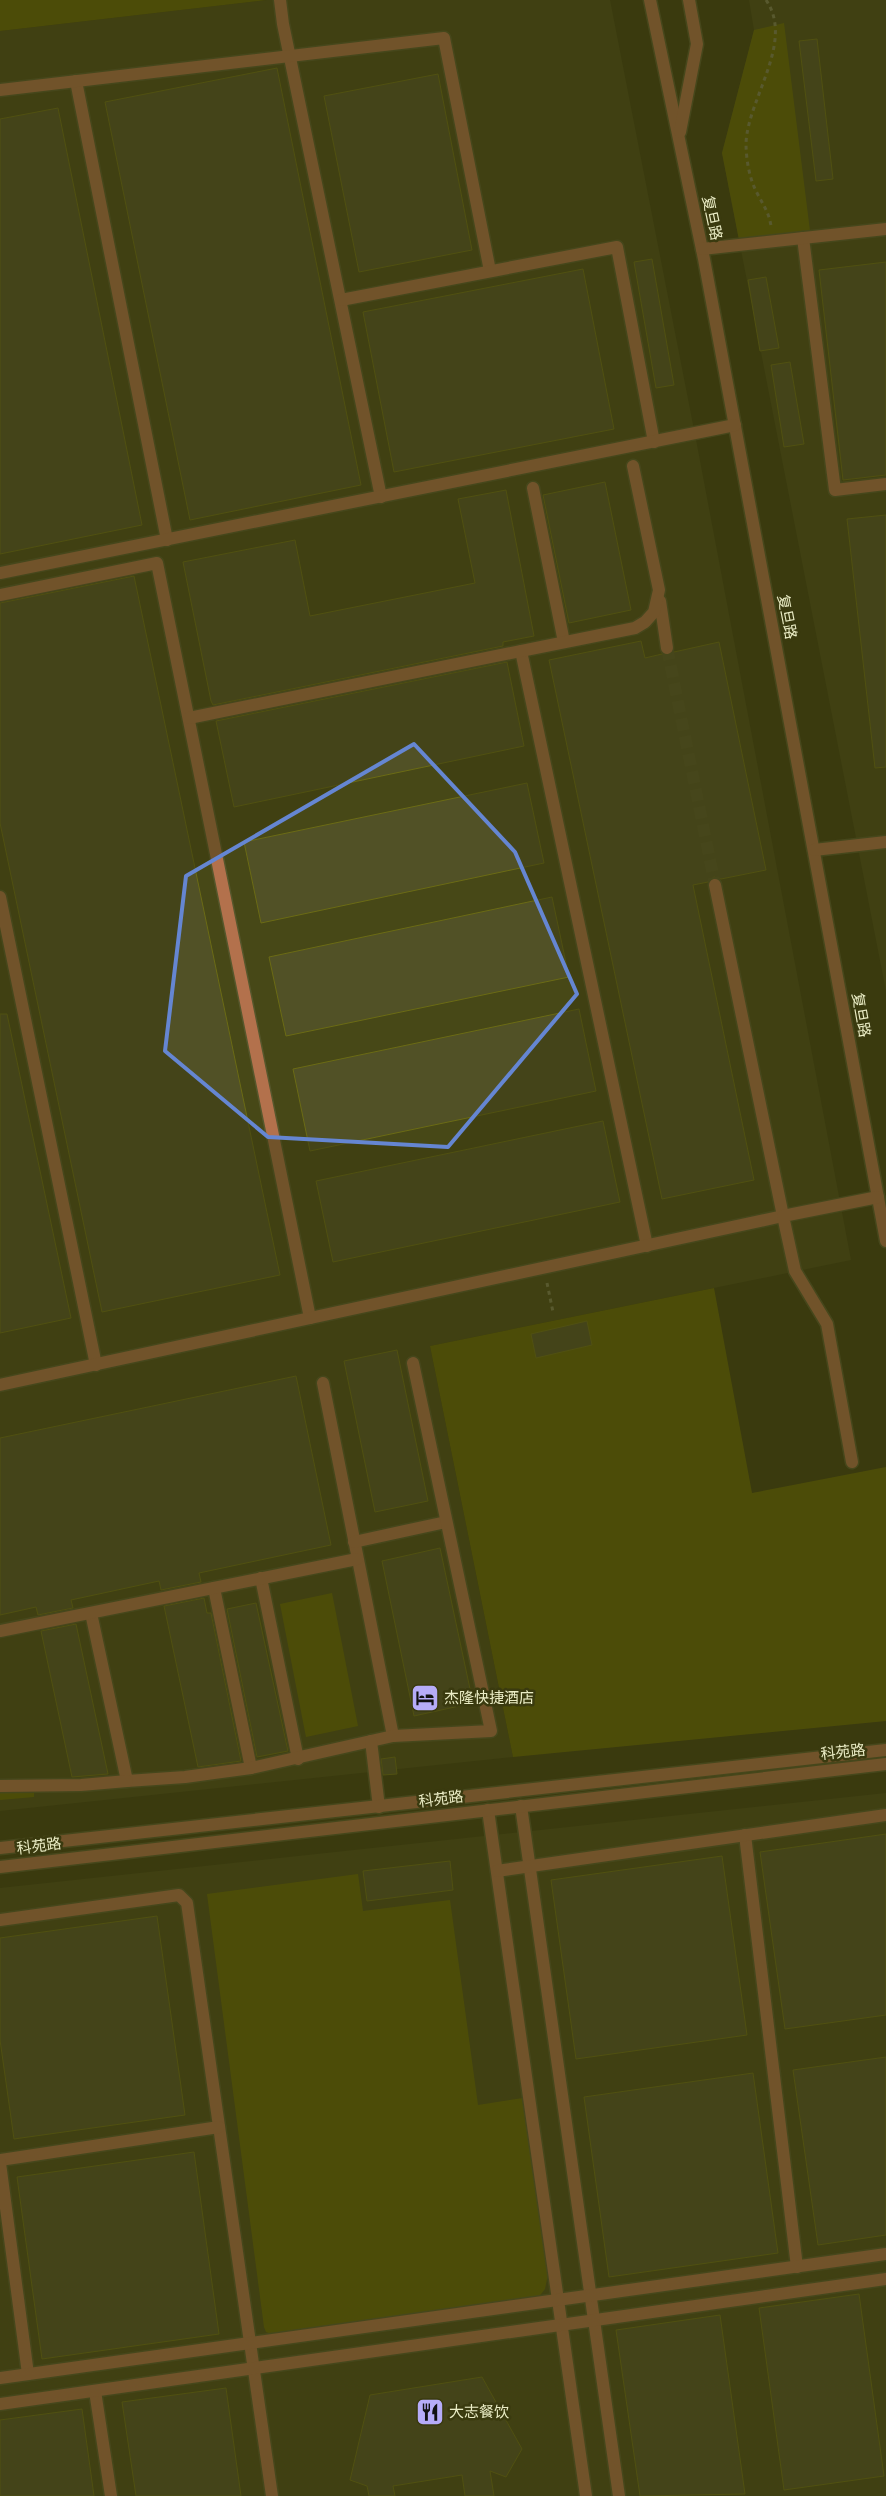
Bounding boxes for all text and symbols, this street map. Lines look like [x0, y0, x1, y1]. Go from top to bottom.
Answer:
street label: 复旦路 [699, 194, 725, 242]
street label: 复旦路 [775, 593, 799, 641]
street label: 复旦路 [849, 991, 873, 1039]
hotel icon: 杰隆快捷酒店 [410, 1683, 440, 1713]
place label: 杰隆快捷酒店 [444, 1690, 534, 1706]
street label: 科苑路 [820, 1742, 866, 1762]
street label: 科苑路 [418, 1788, 464, 1810]
street label: 科苑路 [16, 1835, 62, 1857]
restaurant icon: 大志餐饮 [415, 2397, 445, 2427]
place label: 大志餐饮 [449, 2404, 509, 2420]

